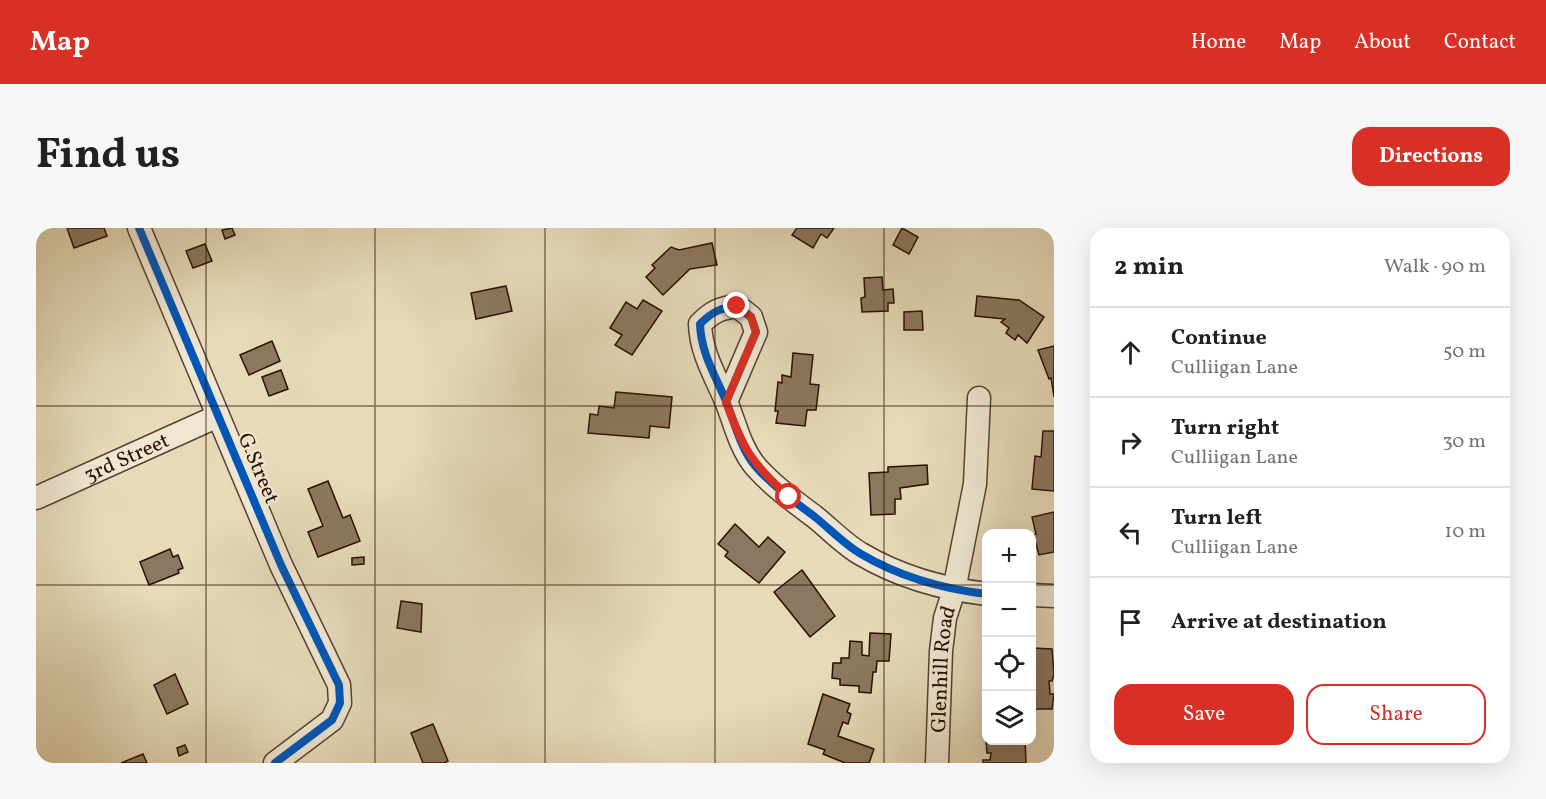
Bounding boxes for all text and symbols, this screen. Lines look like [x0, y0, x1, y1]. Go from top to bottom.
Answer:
text: Map [30, 23, 90, 62]
text: Home [1191, 28, 1246, 57]
text: Map [1279, 28, 1321, 57]
text: About [1354, 28, 1411, 57]
text: Contact [1444, 28, 1516, 57]
text: Find us [36, 127, 180, 186]
button: Directions [1352, 127, 1510, 186]
text: 2 min [1114, 249, 1184, 285]
text: Walk · 90 m [1384, 253, 1486, 281]
route end [723, 292, 749, 318]
text: Continue [1171, 323, 1267, 354]
icon: ahead [1114, 336, 1147, 369]
text: 50 m [1443, 338, 1486, 366]
text: Culliigan Lane [1171, 354, 1298, 382]
text: Turn right [1171, 413, 1279, 444]
icon: right [1114, 426, 1147, 459]
street label: 3rd Street [80, 427, 174, 491]
text: 30 m [1442, 428, 1486, 456]
street label: G Street [230, 429, 286, 509]
text: Culliigan Lane [1171, 444, 1298, 472]
route start [775, 483, 801, 509]
text: Turn left [1171, 503, 1262, 534]
icon: left [1114, 516, 1147, 549]
text: 10 m [1445, 518, 1486, 546]
map controls [982, 529, 1036, 745]
button: + [982, 529, 1036, 583]
text: Culliigan Lane [1171, 534, 1298, 562]
button: − [982, 583, 1036, 637]
street label: Glenhill Road [925, 602, 964, 733]
icon: arrive [1114, 606, 1147, 639]
text: Arrive at destination [1171, 607, 1387, 638]
button: locate [982, 637, 1036, 691]
button: Save [1114, 684, 1294, 745]
button: Share [1306, 684, 1486, 745]
button: layers [982, 691, 1036, 745]

